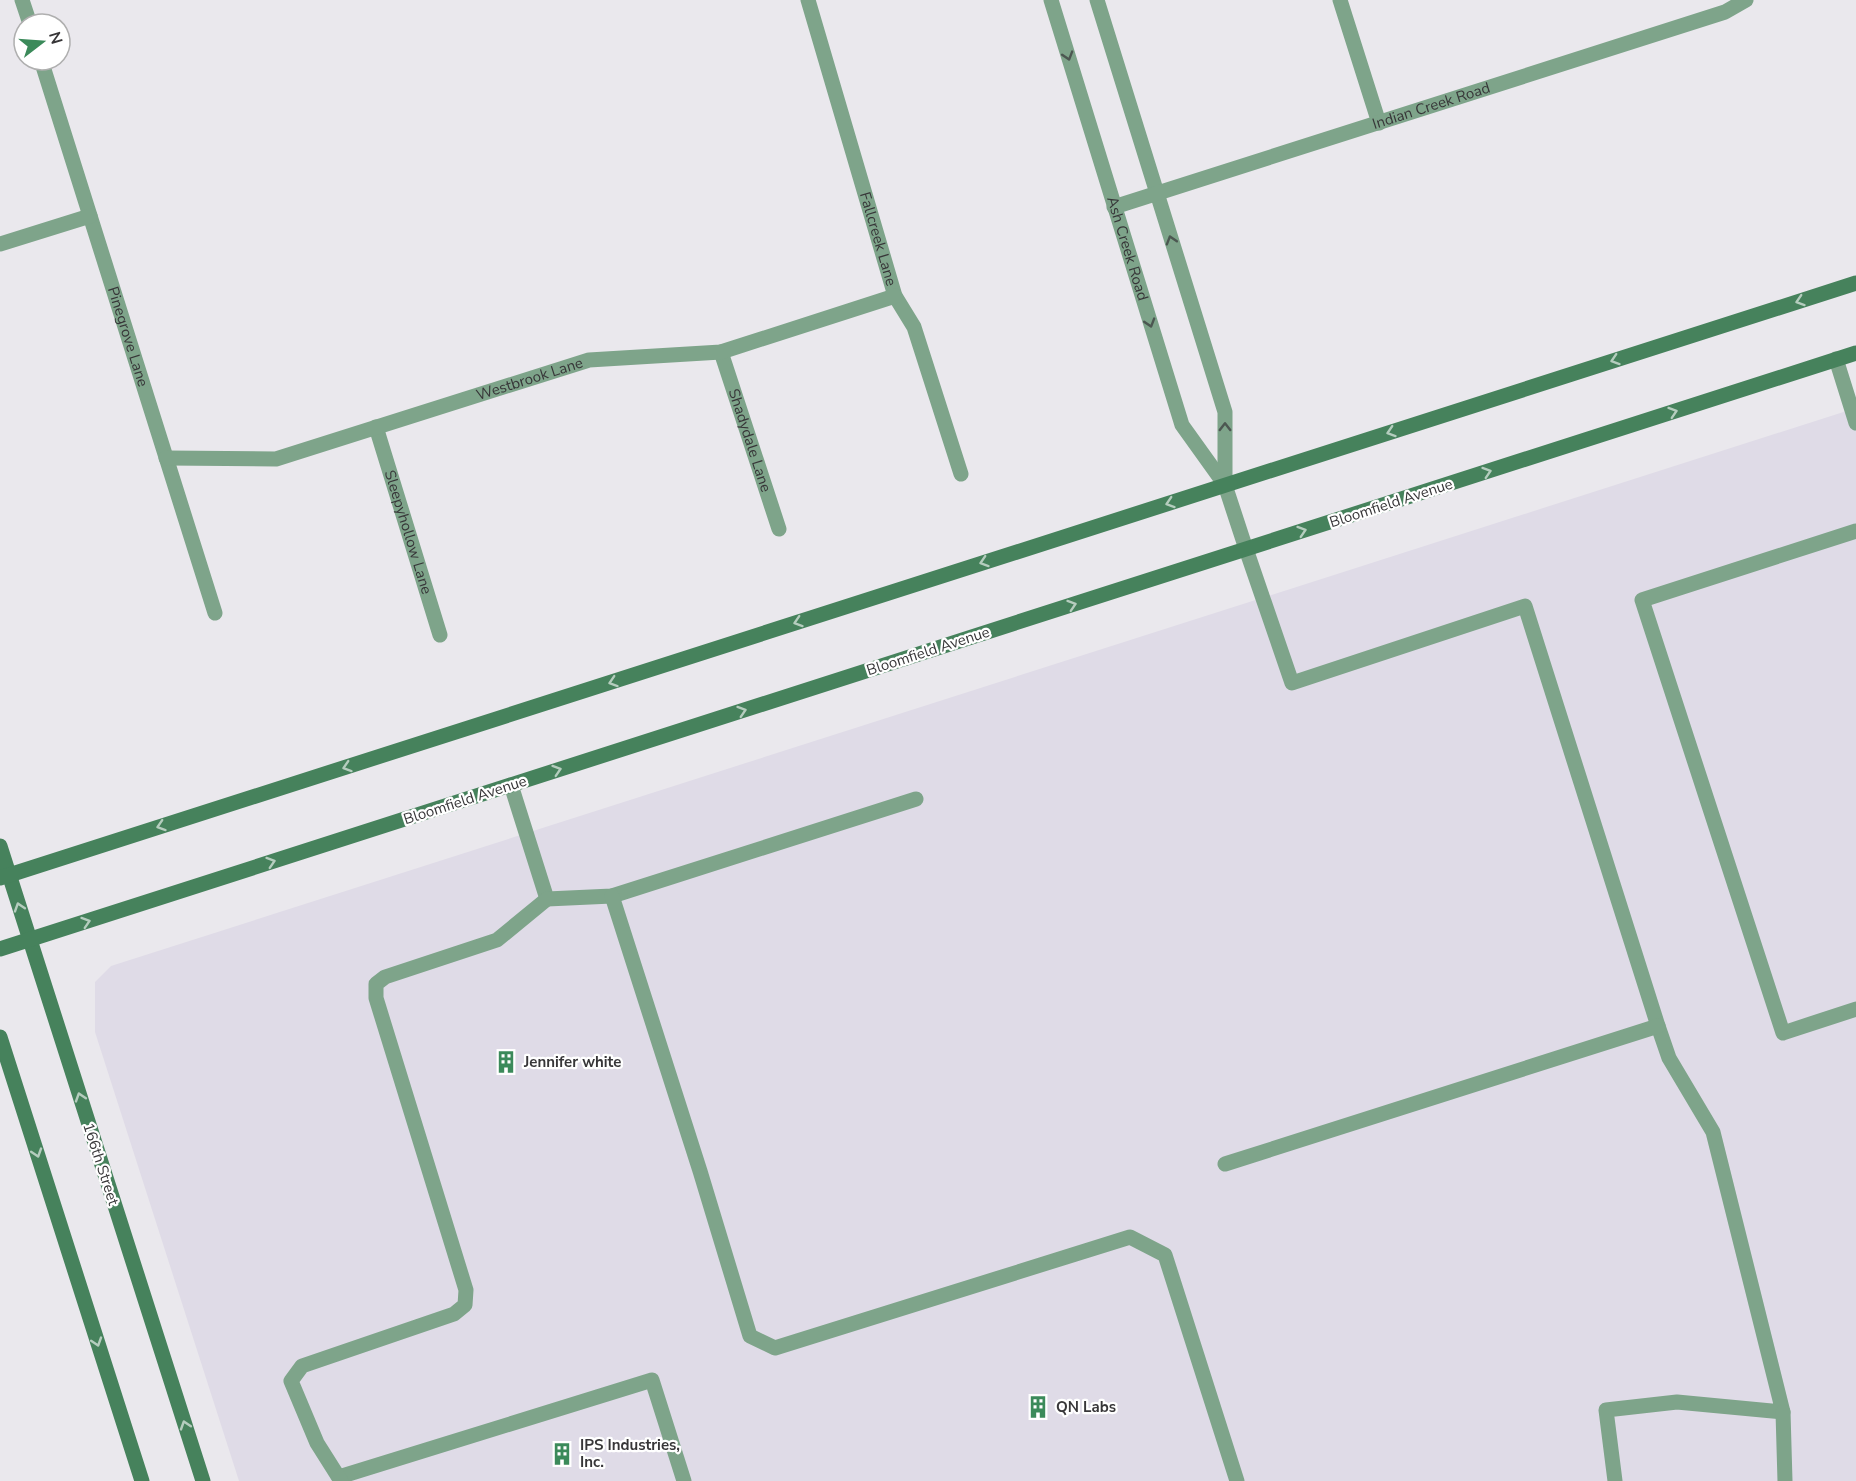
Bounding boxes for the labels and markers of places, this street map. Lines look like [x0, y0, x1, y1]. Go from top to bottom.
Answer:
building icon: Jennifer white [493, 1049, 519, 1075]
place label: Jennifer white [523, 1052, 621, 1072]
building icon: QN Labs [1025, 1394, 1051, 1420]
place label: QN Labs [1056, 1397, 1116, 1417]
place label: IPS Industries, Inc. [580, 1435, 680, 1472]
building icon: IPS Industries, Inc. [549, 1441, 575, 1467]

